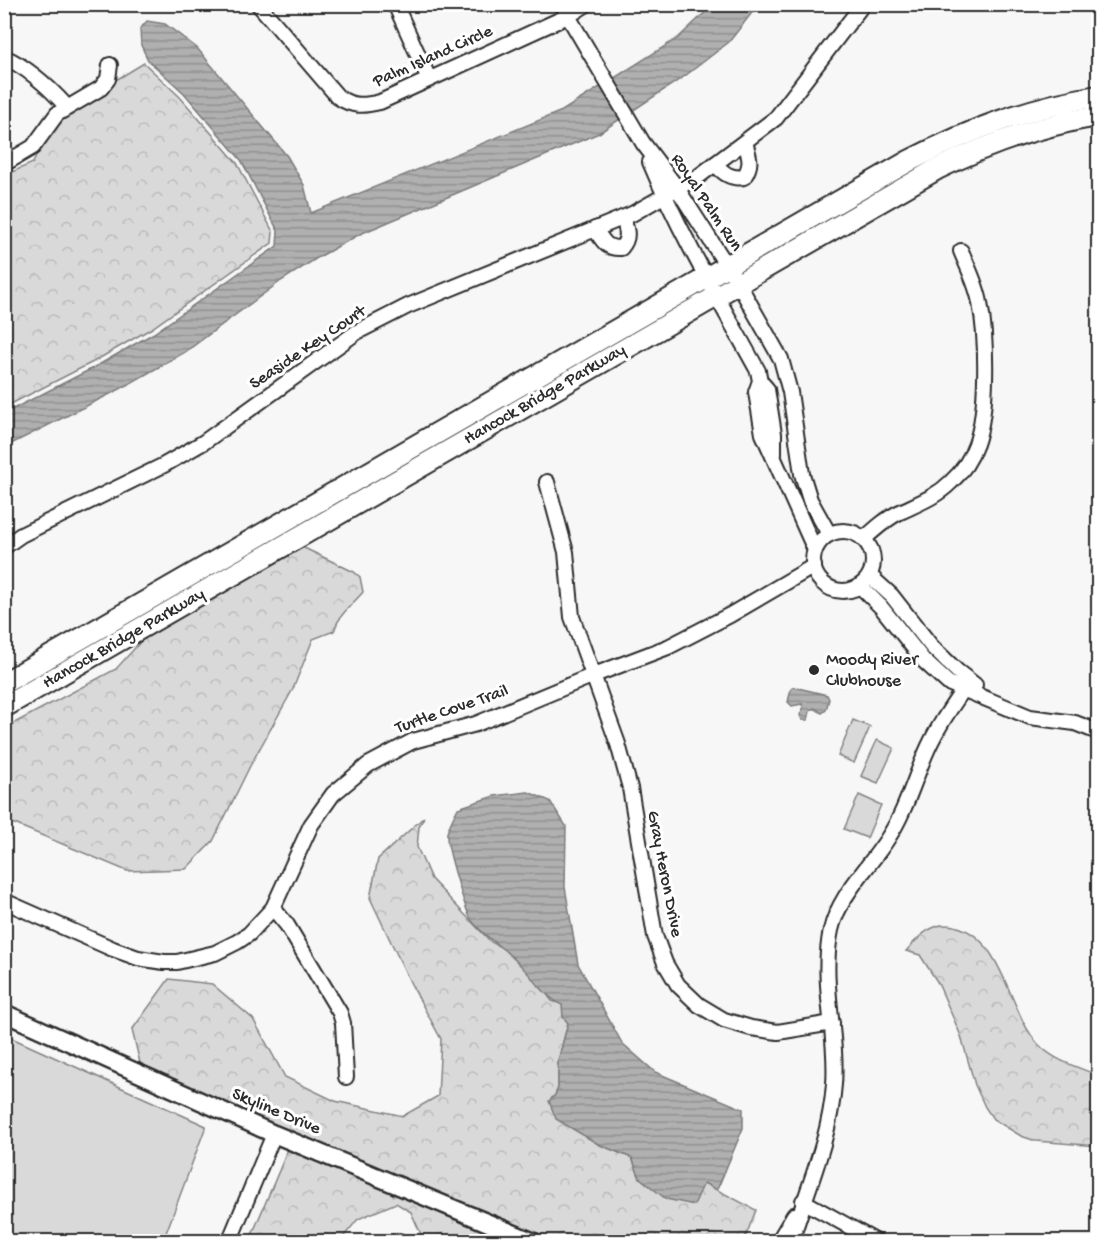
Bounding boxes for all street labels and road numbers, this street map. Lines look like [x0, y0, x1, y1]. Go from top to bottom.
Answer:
street label: Palm Island Circle [369, 21, 497, 93]
street label: Royal Palm Run [666, 150, 747, 256]
street label: Seaside Key Court [246, 300, 372, 395]
street label: Hancock Bridge Parkway [460, 340, 630, 450]
street label: Hancock Bridge Parkway [39, 584, 209, 694]
street label: Turtle Cove Trail [392, 681, 511, 740]
street label: Gray Heron Drive [641, 809, 687, 940]
street label: Skyline Drive [228, 1084, 324, 1140]

